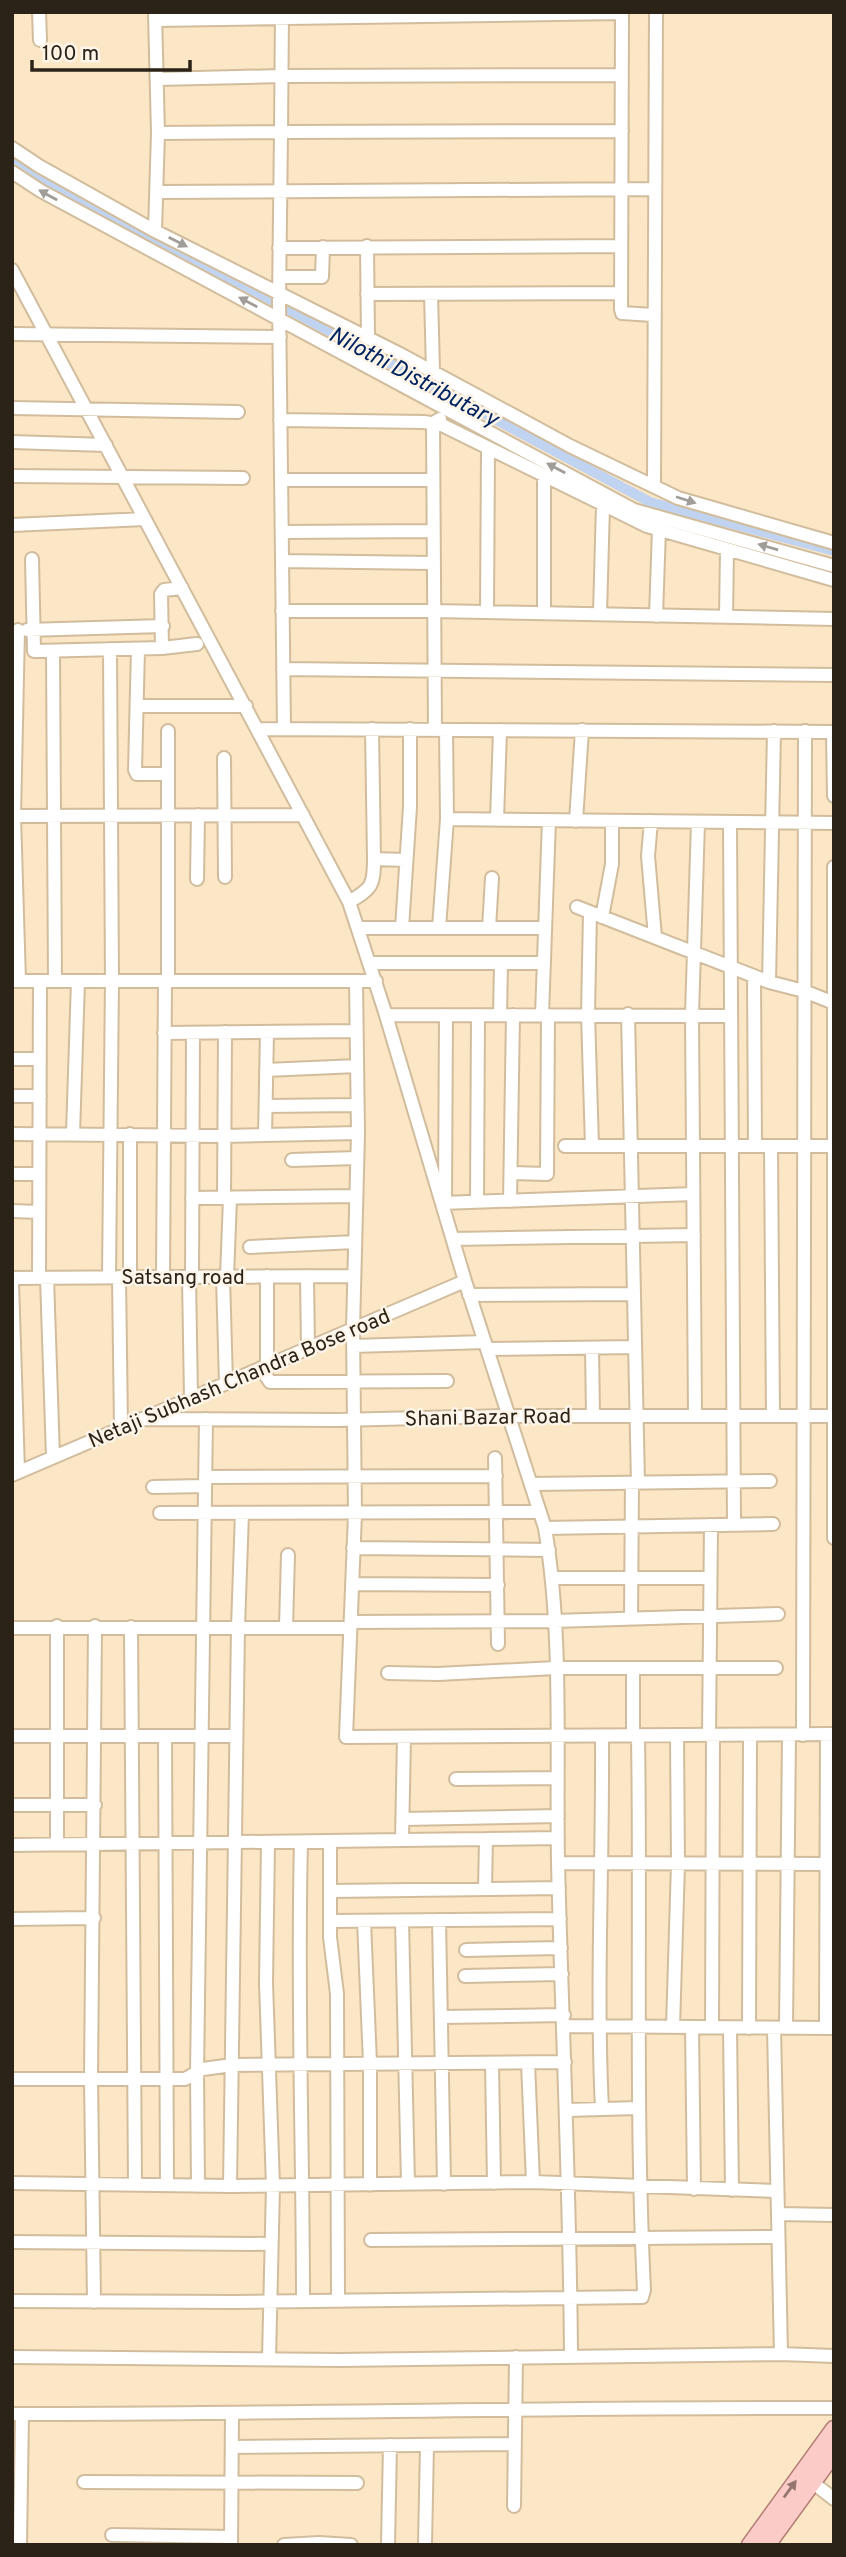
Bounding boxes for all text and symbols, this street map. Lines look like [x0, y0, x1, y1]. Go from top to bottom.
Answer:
scale bar [32, 28, 189, 72]
text: 100 m [42, 41, 99, 68]
one-way arrow [38, 189, 57, 201]
one-way arrow [168, 237, 188, 248]
one-way arrow [238, 297, 258, 308]
water label: Nilothi Distributary [323, 321, 505, 436]
one-way arrow [546, 462, 566, 474]
one-way arrow [676, 496, 697, 506]
one-way arrow [757, 542, 778, 552]
street label: Satsang road [121, 1265, 245, 1292]
street label: Netaji Subhash Chandra Bose road [85, 1303, 395, 1455]
street label: Shani Bazar Road [405, 1404, 572, 1433]
one-way arrow [783, 2480, 797, 2498]

